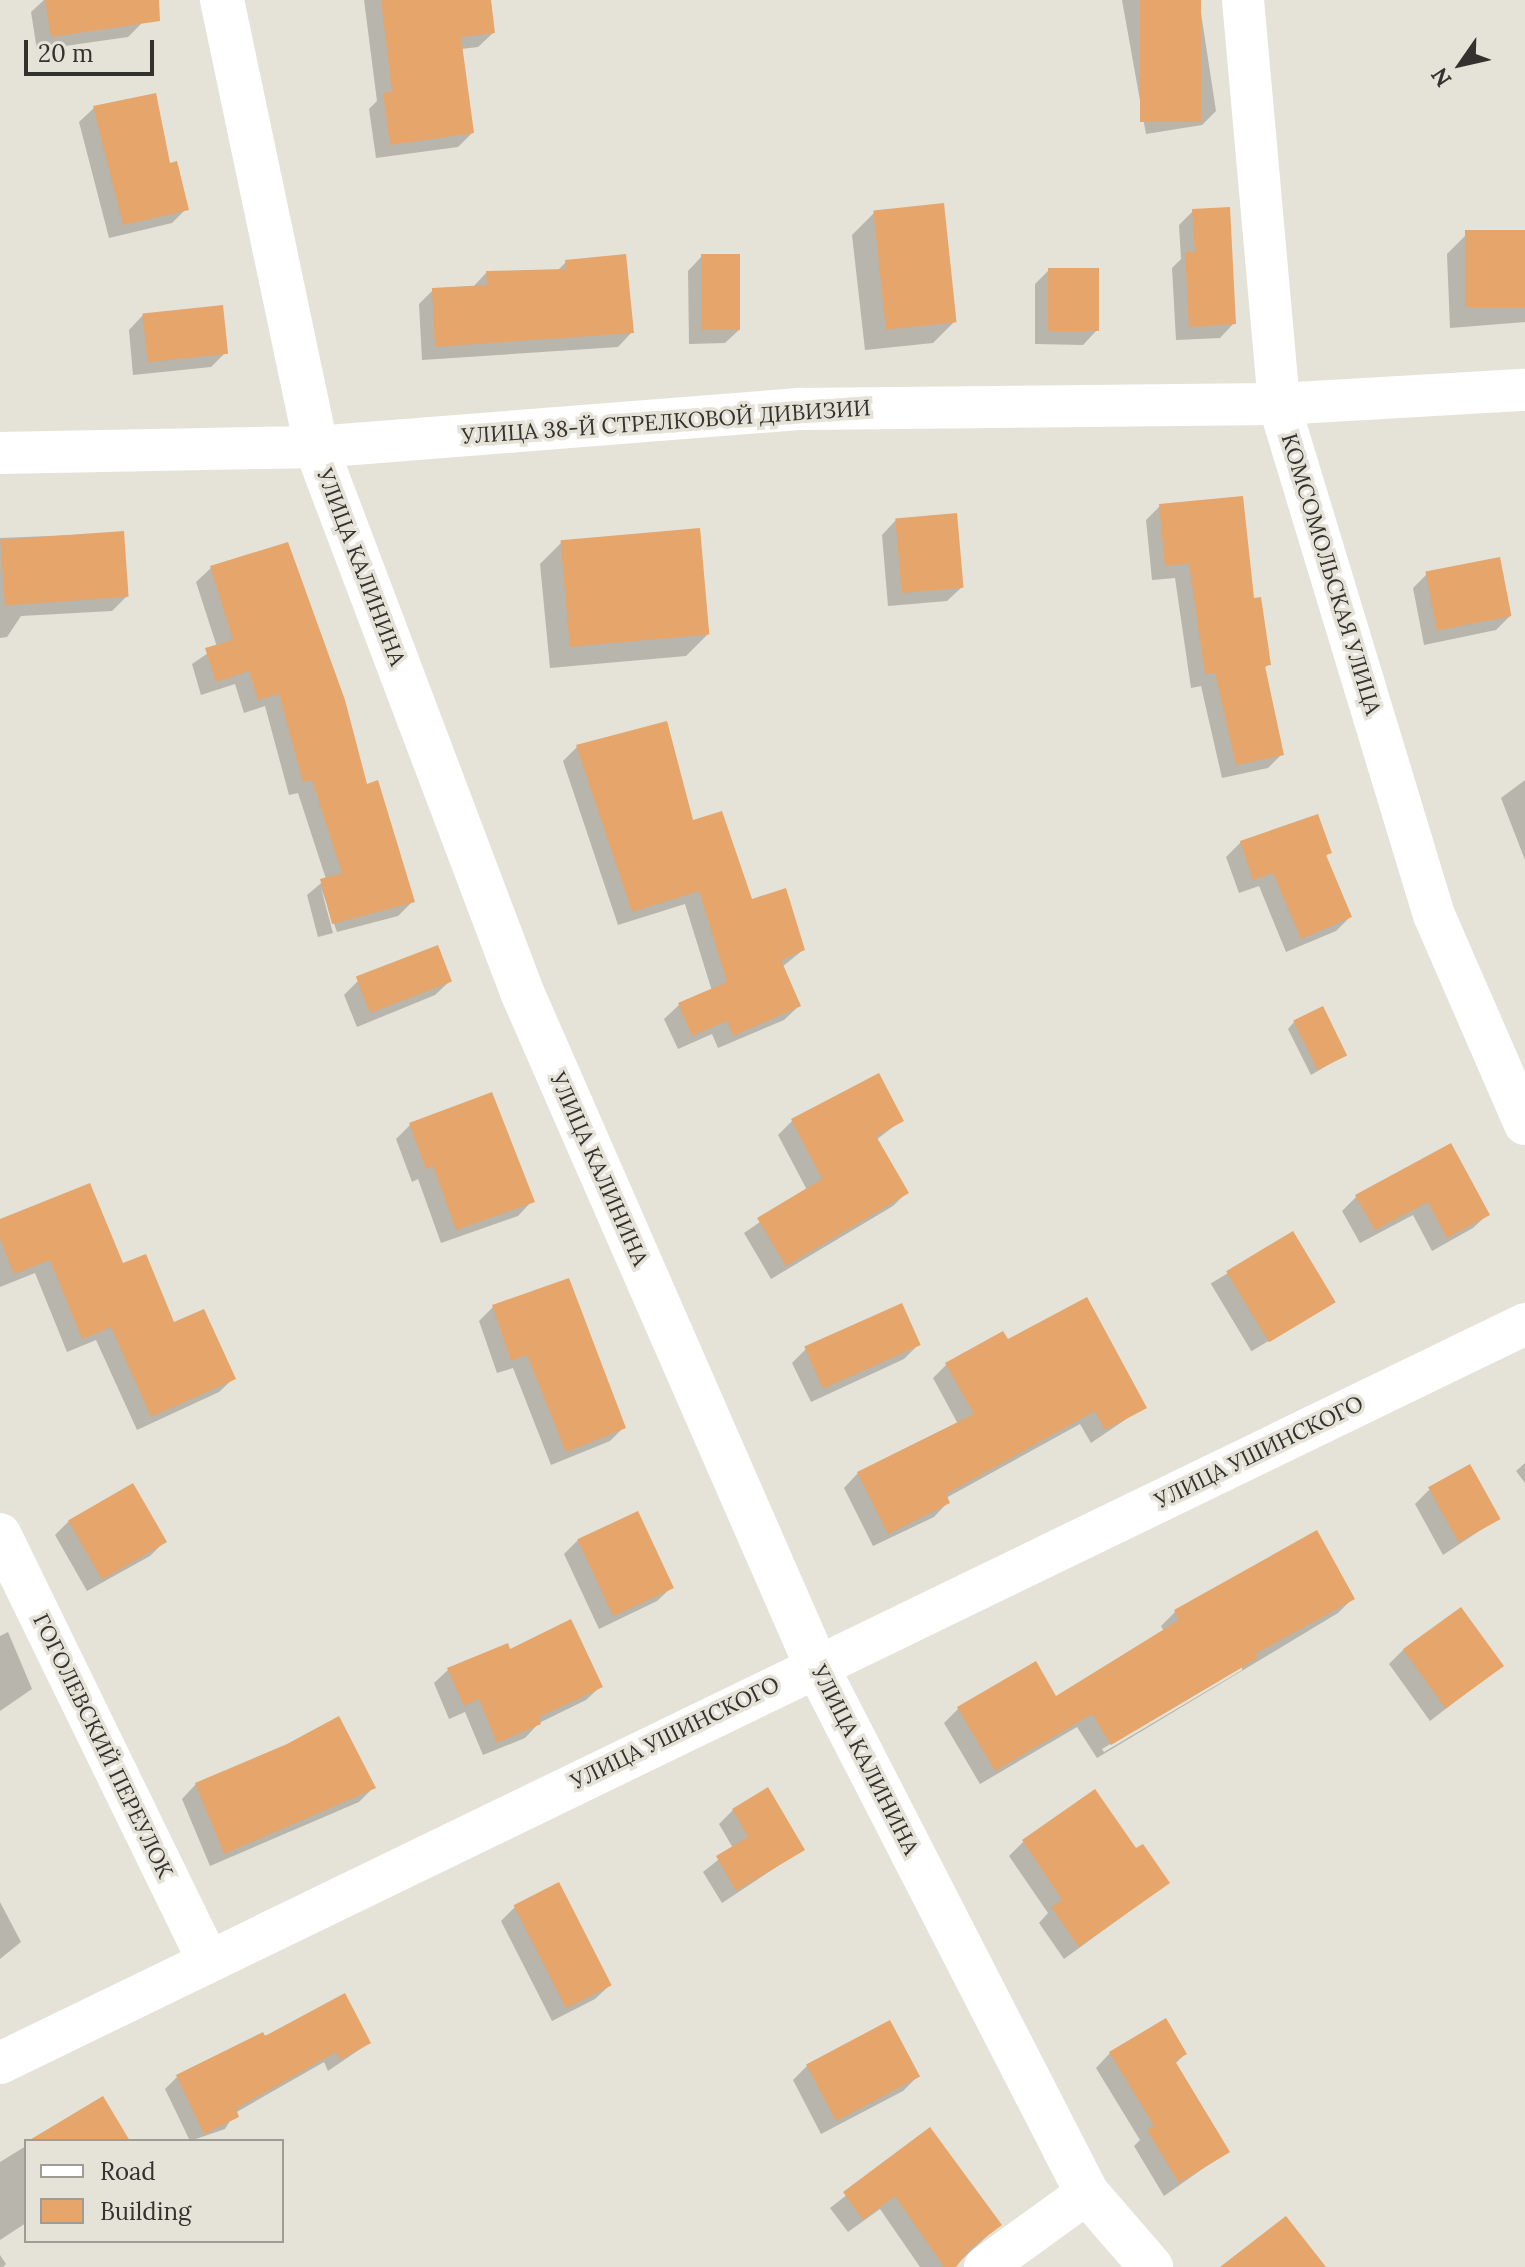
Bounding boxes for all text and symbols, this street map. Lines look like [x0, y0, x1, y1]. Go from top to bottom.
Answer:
scale bar [28, 24, 158, 74]
north arrow [1421, 24, 1501, 104]
text: 20 m [38, 38, 94, 69]
text: N [1425, 63, 1457, 92]
street label: УЛИЦА 38-Й СТРЕЛКОВОЙ ДИВИЗИИ [461, 395, 871, 449]
street label: КОМСОМОЛЬСКАЯ УЛИЦА [1276, 430, 1386, 718]
street label: УЛИЦА КАЛИНИНА [311, 465, 411, 669]
street label: УЛИЦА КАЛИНИНА [544, 1068, 654, 1270]
street label: УЛИЦА УШИНСКОГО [1150, 1390, 1368, 1514]
street label: ГОГОЛЕВСКИЙ ПЕРЕУЛОК [27, 1609, 179, 1883]
street label: УЛИЦА КАЛИНИНА [806, 1661, 924, 1859]
street label: УЛИЦА УШИНСКОГО [566, 1671, 784, 1795]
legend [24, 2139, 284, 2243]
text: Road [100, 2156, 156, 2187]
text: Building [100, 2196, 191, 2227]

